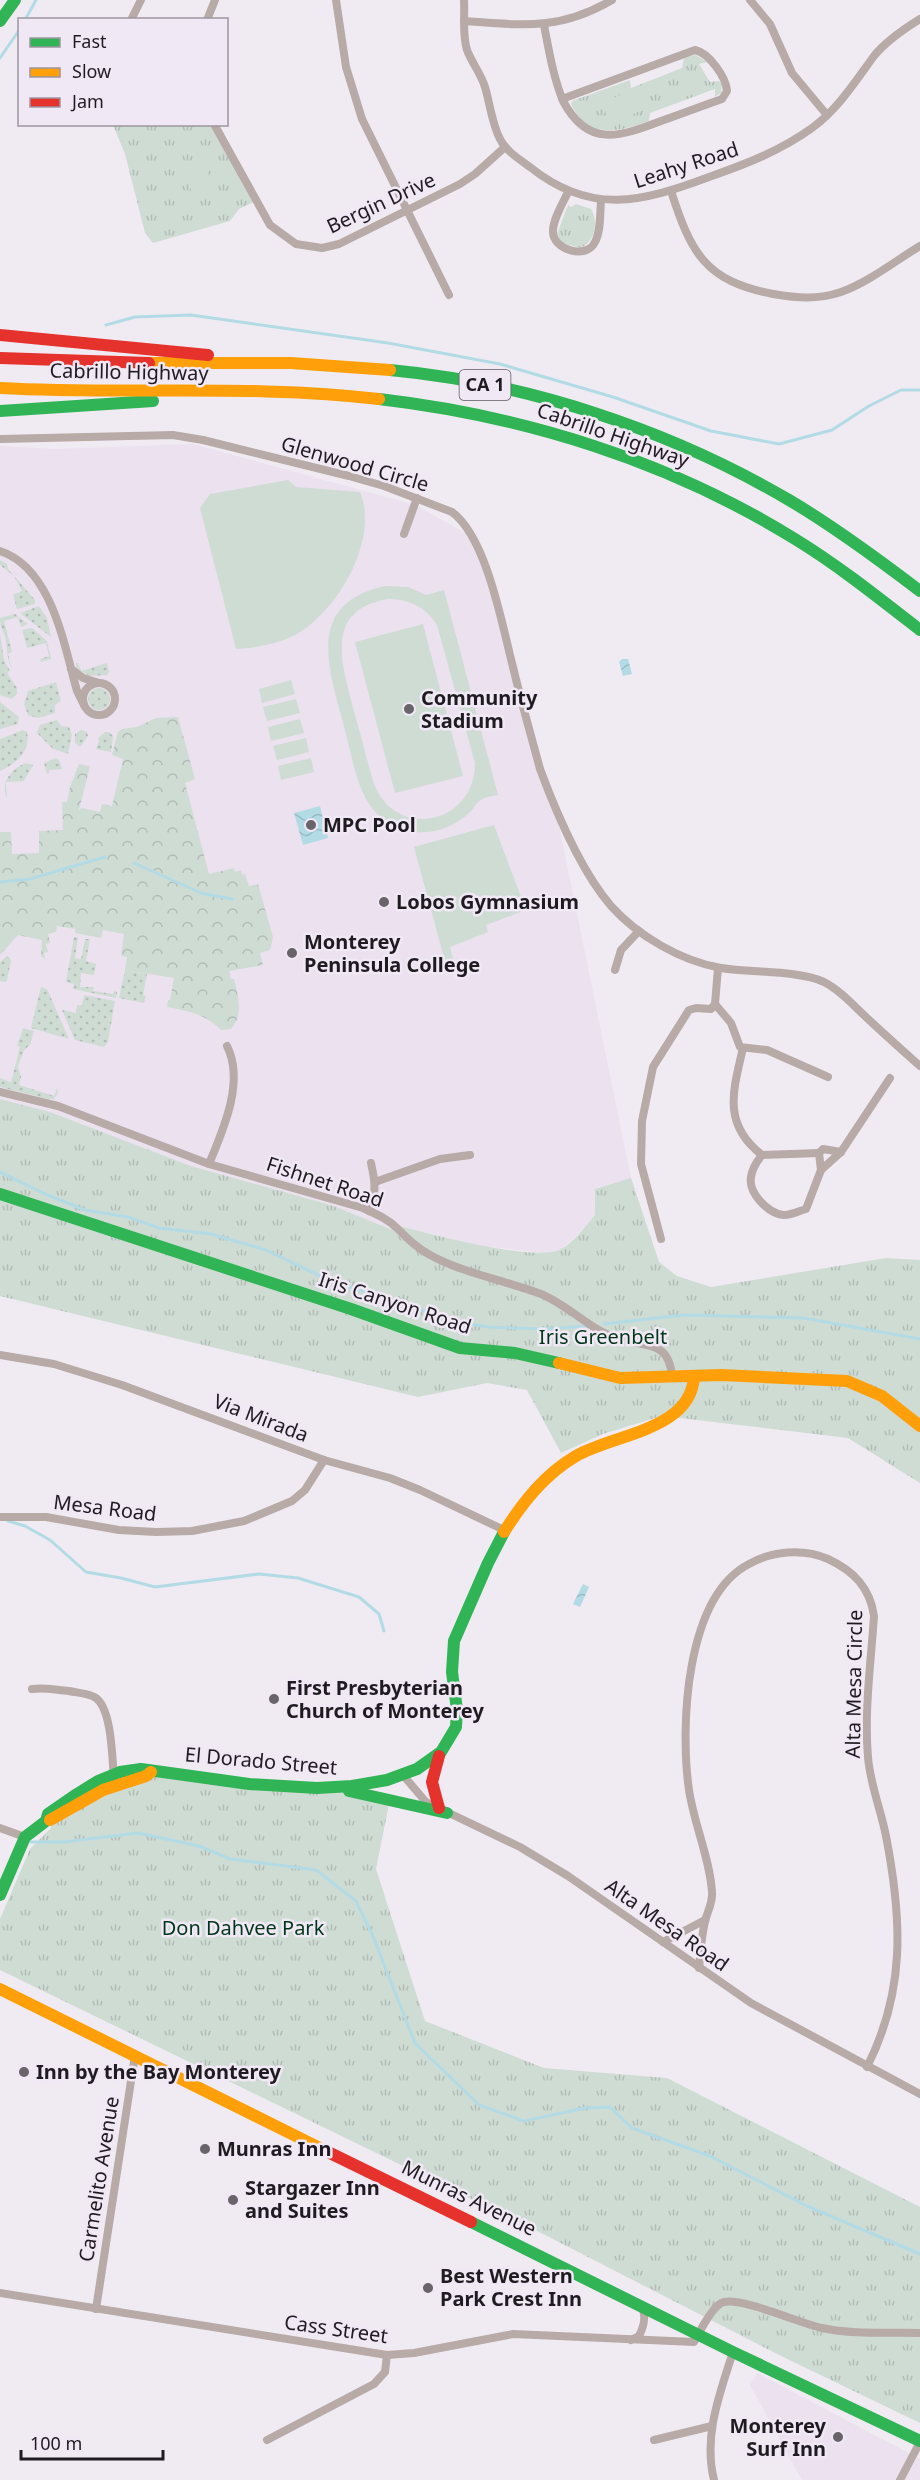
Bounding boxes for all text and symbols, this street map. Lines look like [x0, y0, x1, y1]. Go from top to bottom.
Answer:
legend [18, 18, 228, 126]
text: Fast [72, 29, 107, 53]
text: Slow [72, 59, 111, 83]
text: Jam [70, 89, 104, 113]
street label: Leahy Road [630, 135, 742, 194]
street label: Bergin Drive [322, 166, 439, 239]
street label: Cabrillo Highway [49, 357, 210, 386]
road number: CA 1 [460, 370, 510, 400]
street label: Cabrillo Highway [534, 396, 693, 473]
street label: Glenwood Circle [278, 430, 432, 498]
place label: Community Stadium [421, 684, 538, 734]
marker: Community Stadium [402, 702, 416, 716]
place label: MPC Pool [323, 811, 416, 838]
marker: MPC Pool [304, 818, 318, 832]
place label: Lobos Gymnasium [396, 888, 579, 915]
marker: Lobos Gymnasium [377, 895, 391, 909]
place label: Monterey Peninsula College [304, 928, 480, 978]
marker: Monterey Peninsula College [285, 946, 299, 960]
street label: Fishnet Road [263, 1150, 387, 1213]
street label: Iris Canyon Road [315, 1265, 475, 1340]
park label: Iris Greenbelt [539, 1323, 667, 1350]
street label: Via Mirada [210, 1387, 312, 1448]
street label: Mesa Road [52, 1488, 158, 1527]
street label: Alta Mesa Circle [839, 1609, 868, 1759]
place label: First Presbyterian Church of Monterey [286, 1674, 484, 1724]
marker: First Presbyterian Church of Monterey [267, 1692, 281, 1706]
street label: El Dorado Street [184, 1740, 338, 1781]
street label: Alta Mesa Road [600, 1872, 734, 1977]
park label: Don Dahvee Park [162, 1914, 325, 1941]
place label: Inn by the Bay Monterey [36, 2058, 282, 2085]
marker: Inn by the Bay Monterey [17, 2065, 31, 2079]
street label: Carmelito Avenue [72, 2094, 125, 2264]
place label: Munras Inn [217, 2135, 331, 2162]
marker: Munras Inn [198, 2142, 212, 2156]
street label: Munras Avenue [397, 2153, 541, 2242]
place label: Stargazer Inn and Suites [245, 2174, 380, 2224]
marker: Stargazer Inn and Suites [226, 2193, 240, 2207]
place label: Best Western Park Crest Inn [440, 2262, 582, 2312]
marker: Best Western Park Crest Inn [421, 2281, 435, 2295]
street label: Cass Street [283, 2308, 389, 2349]
place label: Monterey Surf Inn [730, 2412, 827, 2462]
scale bar [21, 2423, 164, 2461]
marker: Monterey Surf Inn [831, 2430, 845, 2444]
text: 100 m [30, 2431, 82, 2455]

